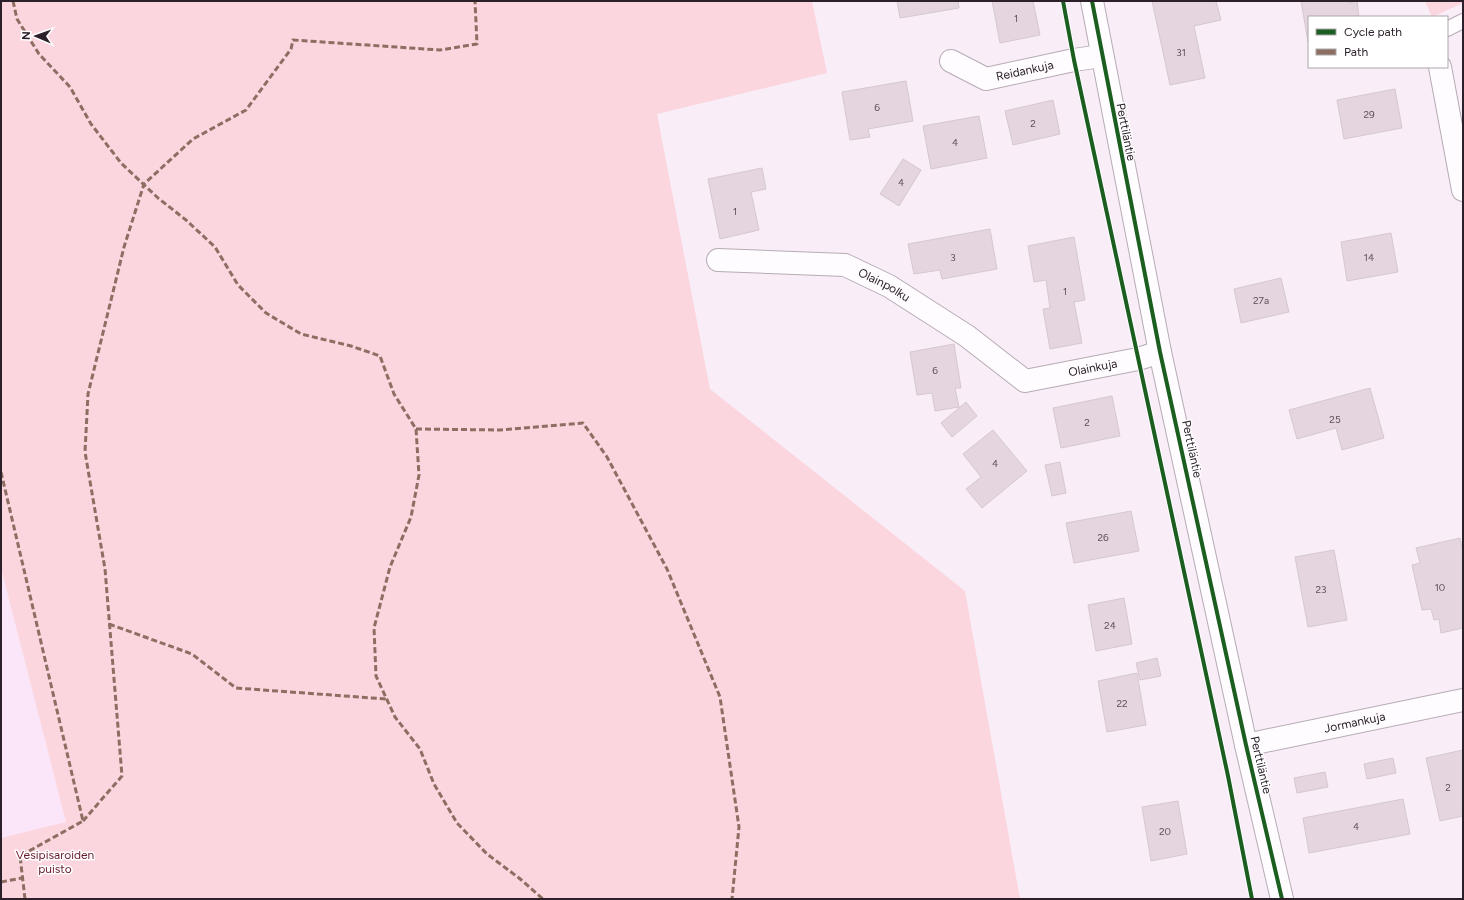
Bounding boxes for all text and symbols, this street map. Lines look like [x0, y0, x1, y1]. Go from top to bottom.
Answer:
house number: 1 [1014, 12, 1018, 25]
north arrow [16, 16, 56, 56]
legend [1308, 16, 1448, 68]
text: Cycle path [1344, 25, 1402, 39]
text: N [20, 31, 33, 40]
text: Path [1344, 45, 1368, 59]
house number: 31 [1176, 46, 1186, 59]
street label: Reidankuja [995, 58, 1055, 84]
house number: 6 [874, 101, 880, 114]
street label: Perttiläntie [1114, 102, 1139, 163]
house number: 29 [1363, 108, 1375, 121]
house number: 2 [1030, 117, 1036, 130]
house number: 4 [952, 136, 958, 149]
house number: 4 [898, 176, 904, 189]
house number: 1 [733, 205, 737, 218]
house number: 3 [950, 251, 956, 264]
house number: 14 [1364, 251, 1374, 264]
street label: Olainpolku [856, 265, 913, 305]
house number: 1 [1063, 285, 1067, 298]
house number: 27a [1253, 294, 1269, 307]
street label: Olainkuja [1067, 356, 1118, 379]
house number: 6 [932, 364, 938, 377]
house number: 25 [1329, 413, 1341, 426]
house number: 2 [1084, 416, 1090, 429]
street label: Perttiläntie [1179, 419, 1205, 480]
house number: 4 [992, 457, 998, 470]
house number: 26 [1097, 531, 1109, 544]
house number: 10 [1435, 581, 1445, 594]
house number: 23 [1315, 583, 1327, 596]
house number: 24 [1104, 619, 1116, 632]
house number: 22 [1116, 697, 1128, 710]
street label: Jormankuja [1323, 709, 1387, 736]
street label: Perttiläntie [1248, 735, 1275, 796]
house number: 2 [1445, 781, 1451, 794]
house number: 4 [1353, 820, 1359, 833]
house number: 20 [1159, 825, 1171, 838]
park label: Vesipisaroiden puisto [16, 848, 95, 876]

